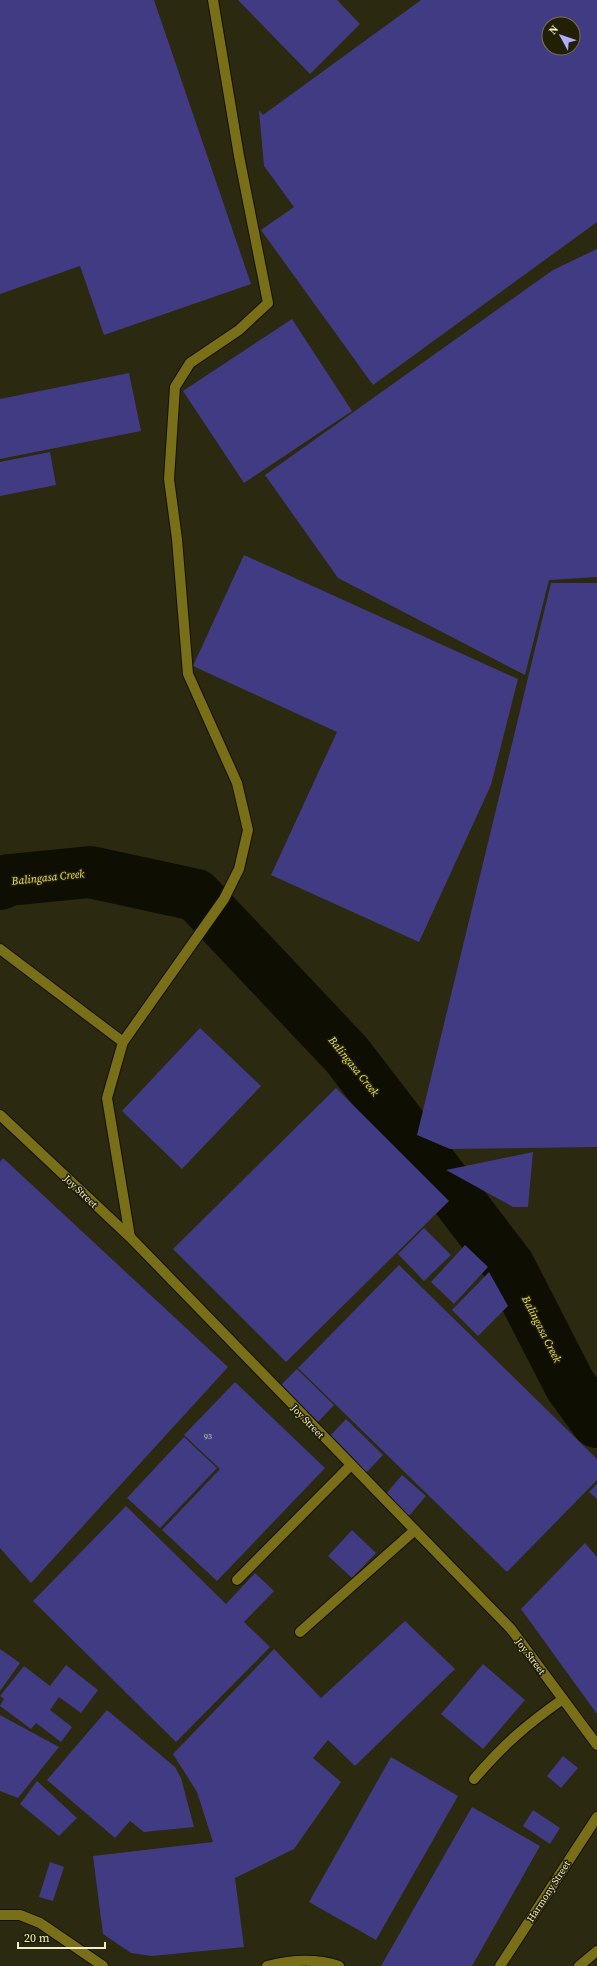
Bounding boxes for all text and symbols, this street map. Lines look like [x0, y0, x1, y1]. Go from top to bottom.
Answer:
north arrow [541, 16, 581, 56]
text: N [545, 22, 562, 38]
water label: Balingasa Creek [10, 866, 86, 889]
water label: Balingasa Creek [324, 1032, 383, 1100]
street label: Joy Street [60, 1171, 101, 1211]
water label: Balingasa Creek [518, 1292, 565, 1366]
street label: Joy Street [288, 1401, 328, 1442]
house number: 93 [204, 1431, 212, 1442]
street label: Joy Street [512, 1635, 549, 1678]
street label: Harmony Street [524, 1858, 573, 1924]
scale bar [18, 1924, 105, 1950]
text: 20 m [24, 1930, 50, 1946]

